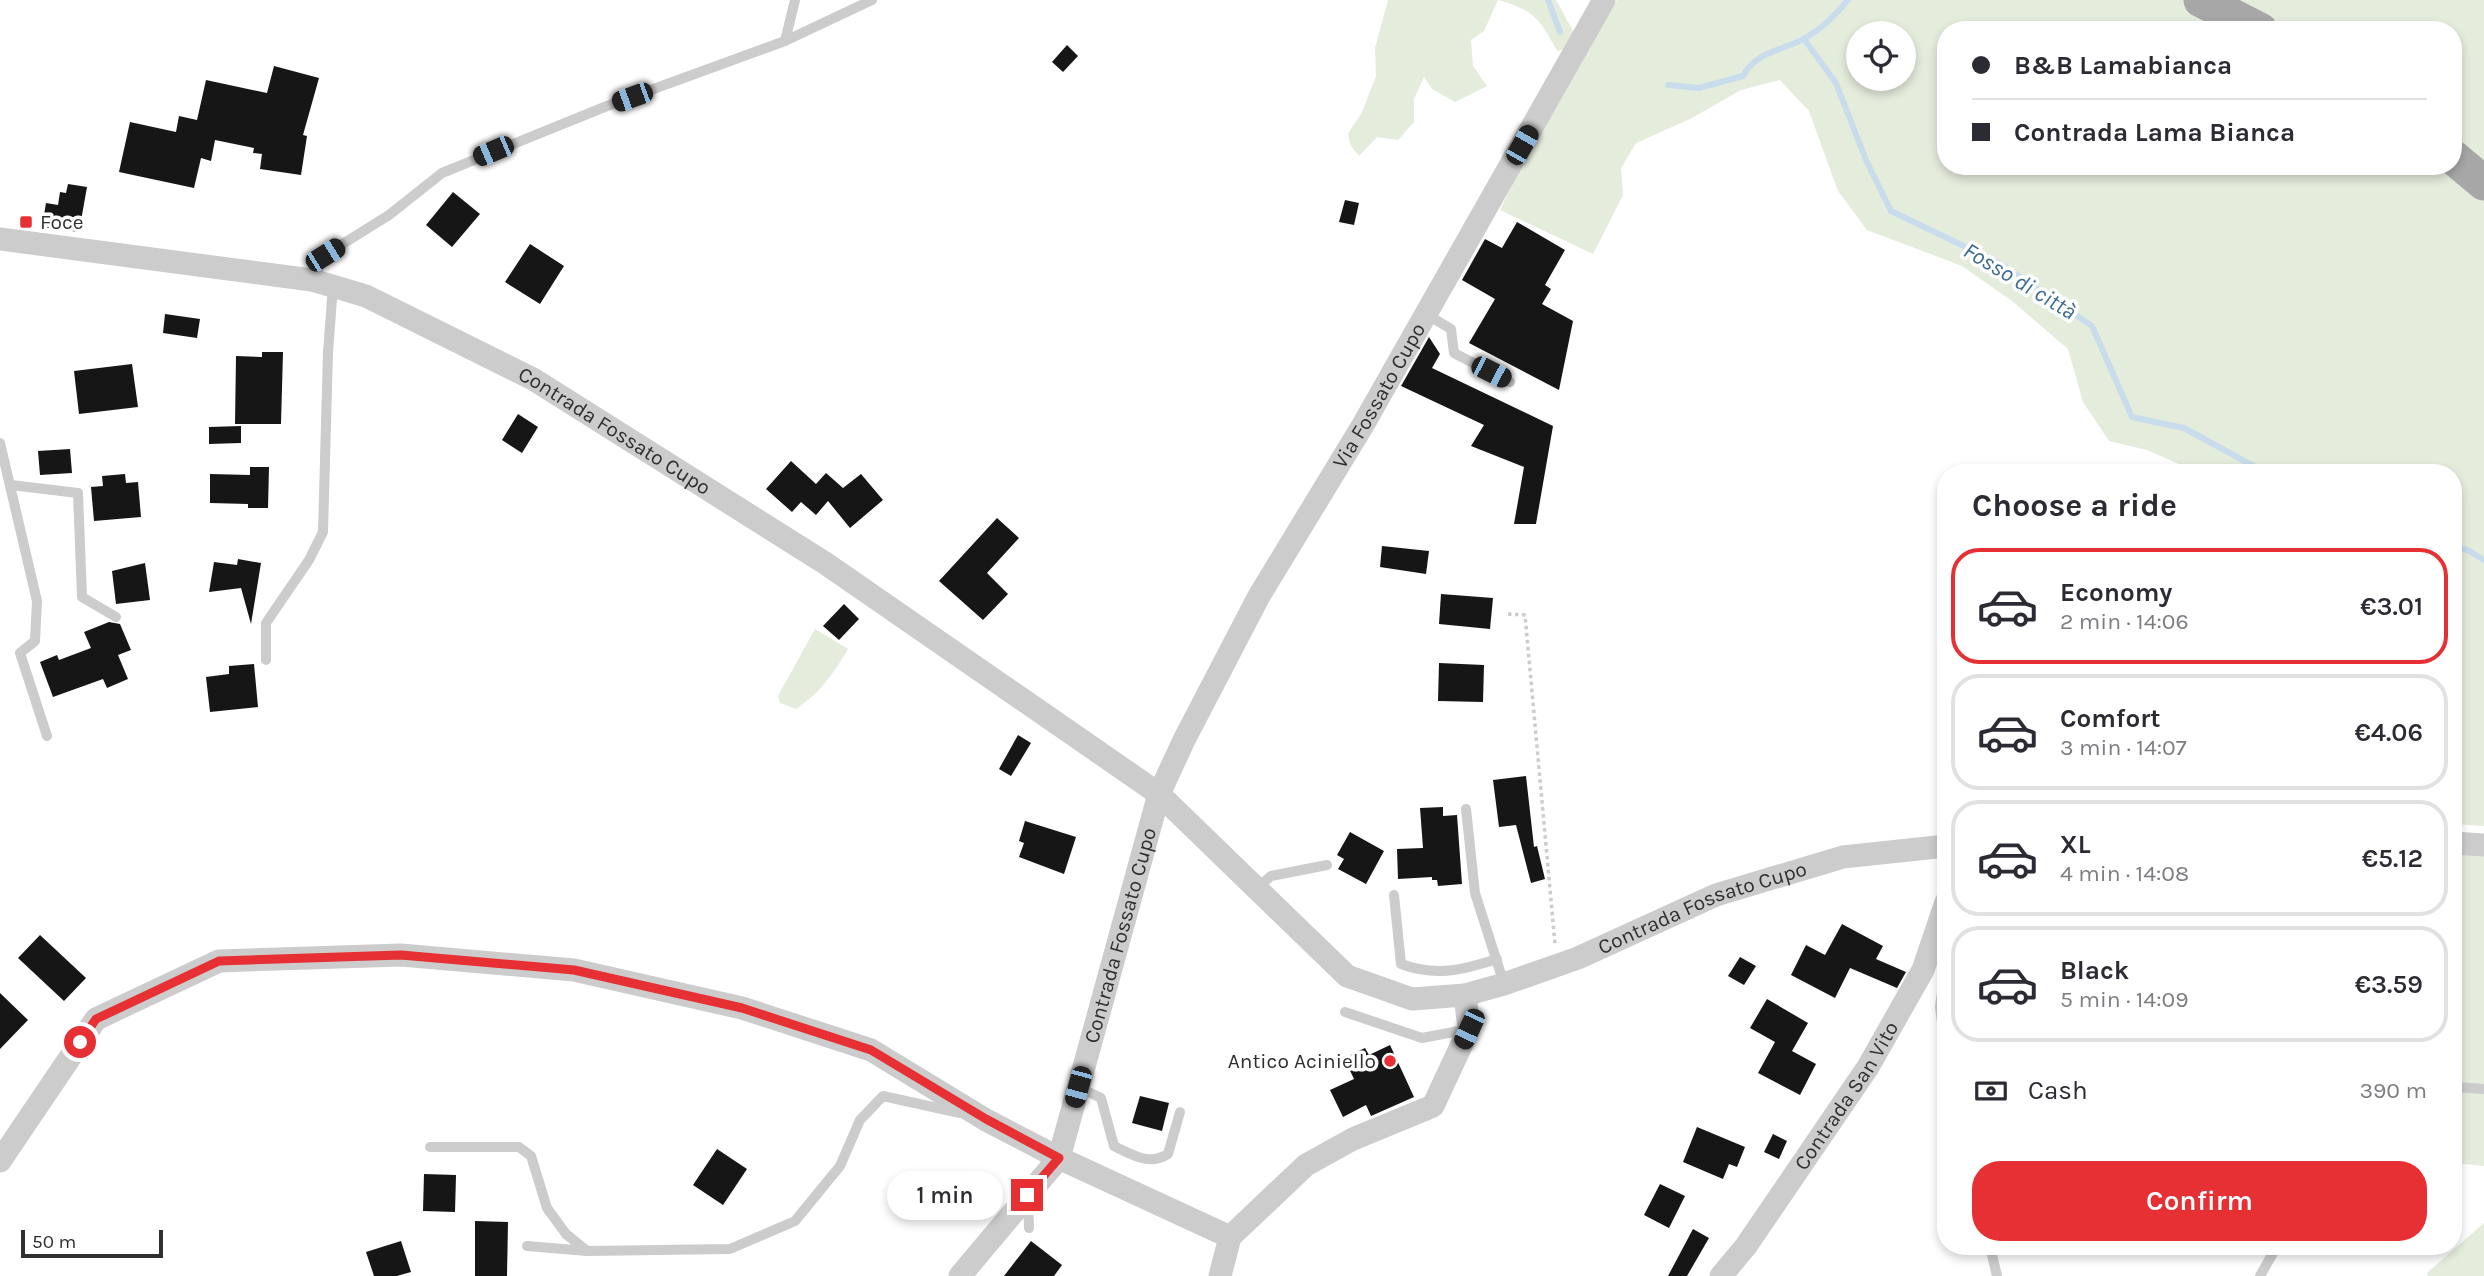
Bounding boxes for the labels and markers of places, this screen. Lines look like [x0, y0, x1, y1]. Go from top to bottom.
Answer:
place label: Foce [40, 210, 84, 234]
marker: Foce [18, 214, 34, 230]
place label: Antico Aciniello [1228, 1049, 1376, 1073]
marker: Antico Aciniello [1382, 1053, 1398, 1069]

